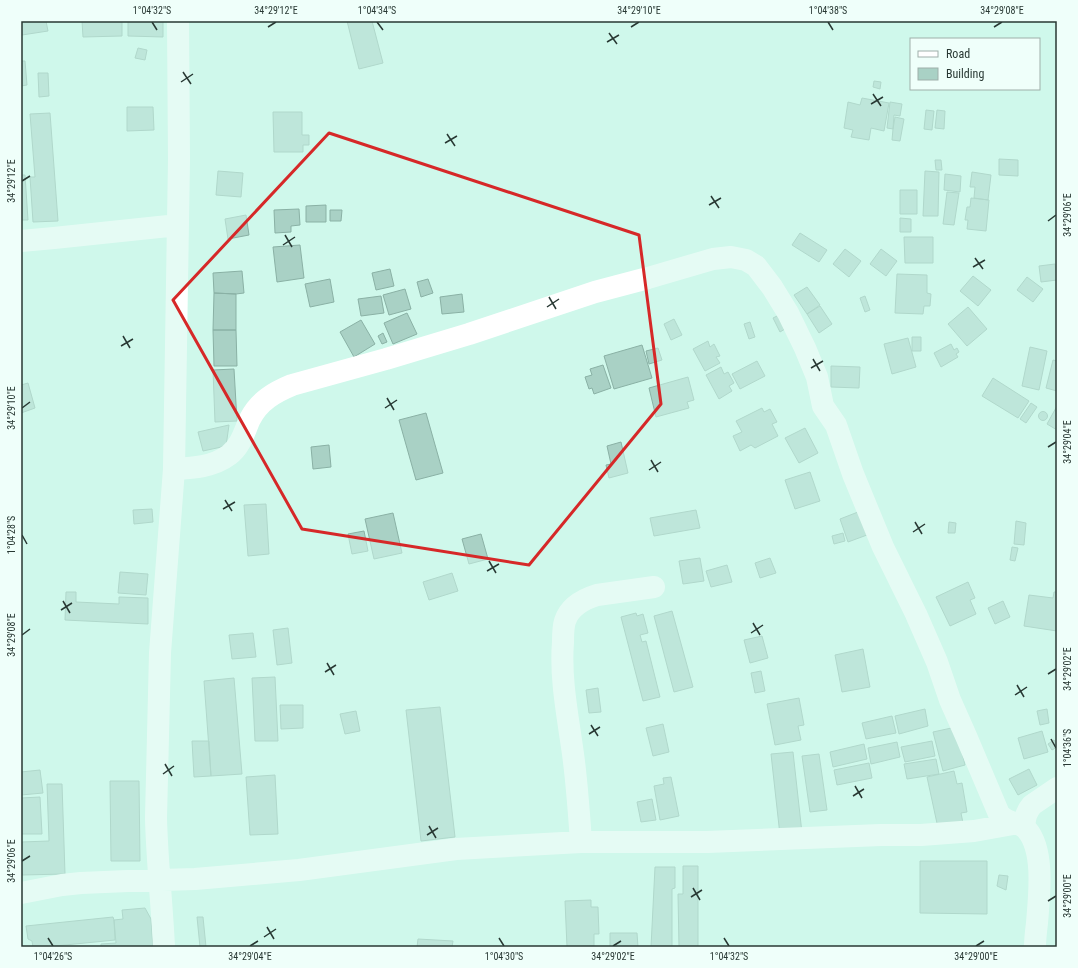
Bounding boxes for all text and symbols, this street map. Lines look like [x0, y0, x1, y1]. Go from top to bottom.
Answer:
text: 1°04'32"S [133, 5, 171, 16]
text: 34°29'12"E [254, 5, 298, 16]
text: 1°04'34"S [358, 5, 396, 16]
text: 34°29'10"E [617, 5, 661, 16]
text: 1°04'38"S [809, 5, 847, 16]
text: 34°29'08"E [980, 5, 1024, 16]
legend [910, 38, 1040, 90]
text: Road [946, 47, 970, 61]
text: Building [946, 67, 984, 81]
text: 34°29'12"E [6, 159, 17, 203]
text: 34°29'06"E [1062, 193, 1073, 237]
text: 34°29'10"E [6, 386, 17, 430]
text: 34°29'04"E [1062, 420, 1073, 464]
text: 1°04'28"S [6, 516, 17, 554]
text: 34°29'08"E [6, 613, 17, 657]
text: 34°29'02"E [1062, 647, 1073, 691]
text: 1°04'36"S [1062, 729, 1073, 767]
text: 34°29'06"E [6, 839, 17, 883]
text: 34°29'00"E [1062, 874, 1073, 918]
text: 1°04'26"S [34, 951, 72, 962]
text: 34°29'04"E [228, 951, 272, 962]
text: 1°04'30"S [485, 951, 523, 962]
text: 34°29'02"E [591, 951, 635, 962]
text: 1°04'32"S [710, 951, 748, 962]
text: 34°29'00"E [954, 951, 998, 962]

